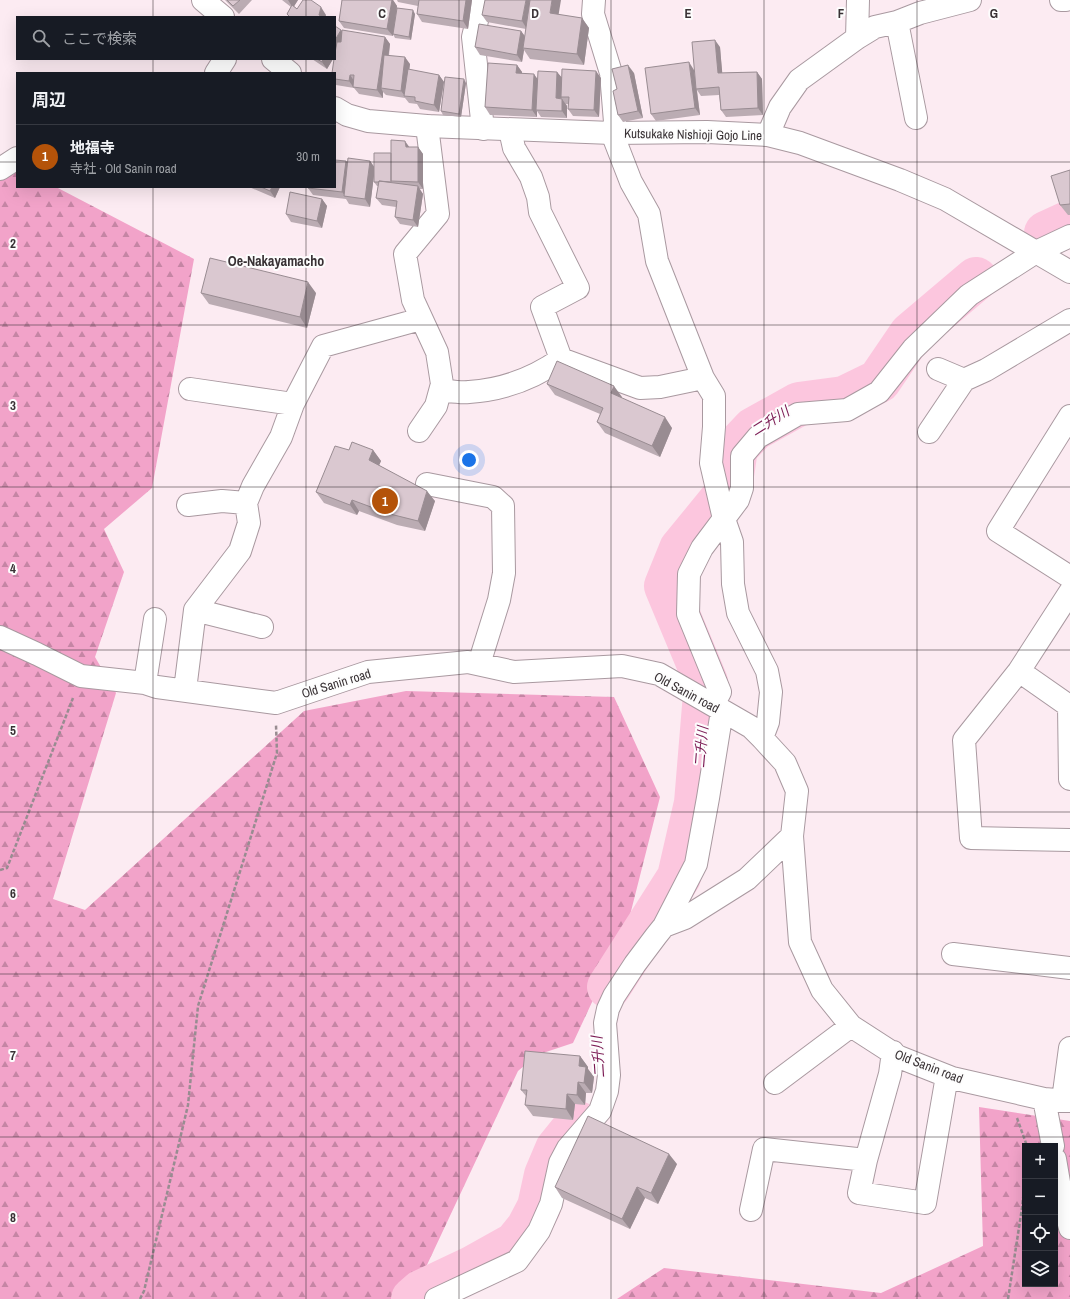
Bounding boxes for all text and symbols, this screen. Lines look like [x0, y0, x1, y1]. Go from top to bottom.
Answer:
text: C [378, 5, 386, 22]
text: D [531, 5, 539, 22]
text: E [684, 5, 692, 22]
text: F [838, 5, 845, 22]
text: G [990, 5, 998, 22]
search box [16, 16, 336, 60]
icon: search [30, 27, 52, 49]
text: ここで検索 [62, 28, 137, 49]
text: 周辺 [32, 88, 66, 111]
street label: Kutsukake Nishioji Gojo Line [624, 125, 762, 144]
text: 地福寺 [70, 137, 115, 158]
text: 1 [42, 148, 48, 165]
text: 30 m [296, 148, 320, 165]
text: 寺社 · Old Sanin road [70, 160, 177, 177]
text: 2 [10, 235, 16, 252]
district label: Oe-Nakayamacho [228, 252, 324, 270]
text: 3 [10, 397, 16, 414]
water label: 二升川 [747, 401, 794, 440]
your location [459, 450, 479, 470]
pin: 1 [372, 486, 398, 516]
text: 4 [10, 560, 16, 577]
street label: Old Sanin road [299, 665, 373, 702]
street label: Old Sanin road [651, 668, 722, 717]
text: 5 [10, 722, 16, 739]
water label: 二升川 [690, 723, 712, 769]
text: 6 [10, 885, 16, 902]
water label: 二升川 [587, 1033, 608, 1079]
street label: Old Sanin road [892, 1046, 965, 1087]
text: 7 [10, 1047, 16, 1064]
map controls [1022, 1143, 1058, 1287]
button: + [1022, 1143, 1058, 1179]
button: − [1022, 1179, 1058, 1215]
text: 8 [10, 1209, 16, 1226]
button: locate [1022, 1215, 1058, 1251]
button: layers [1022, 1251, 1058, 1287]

